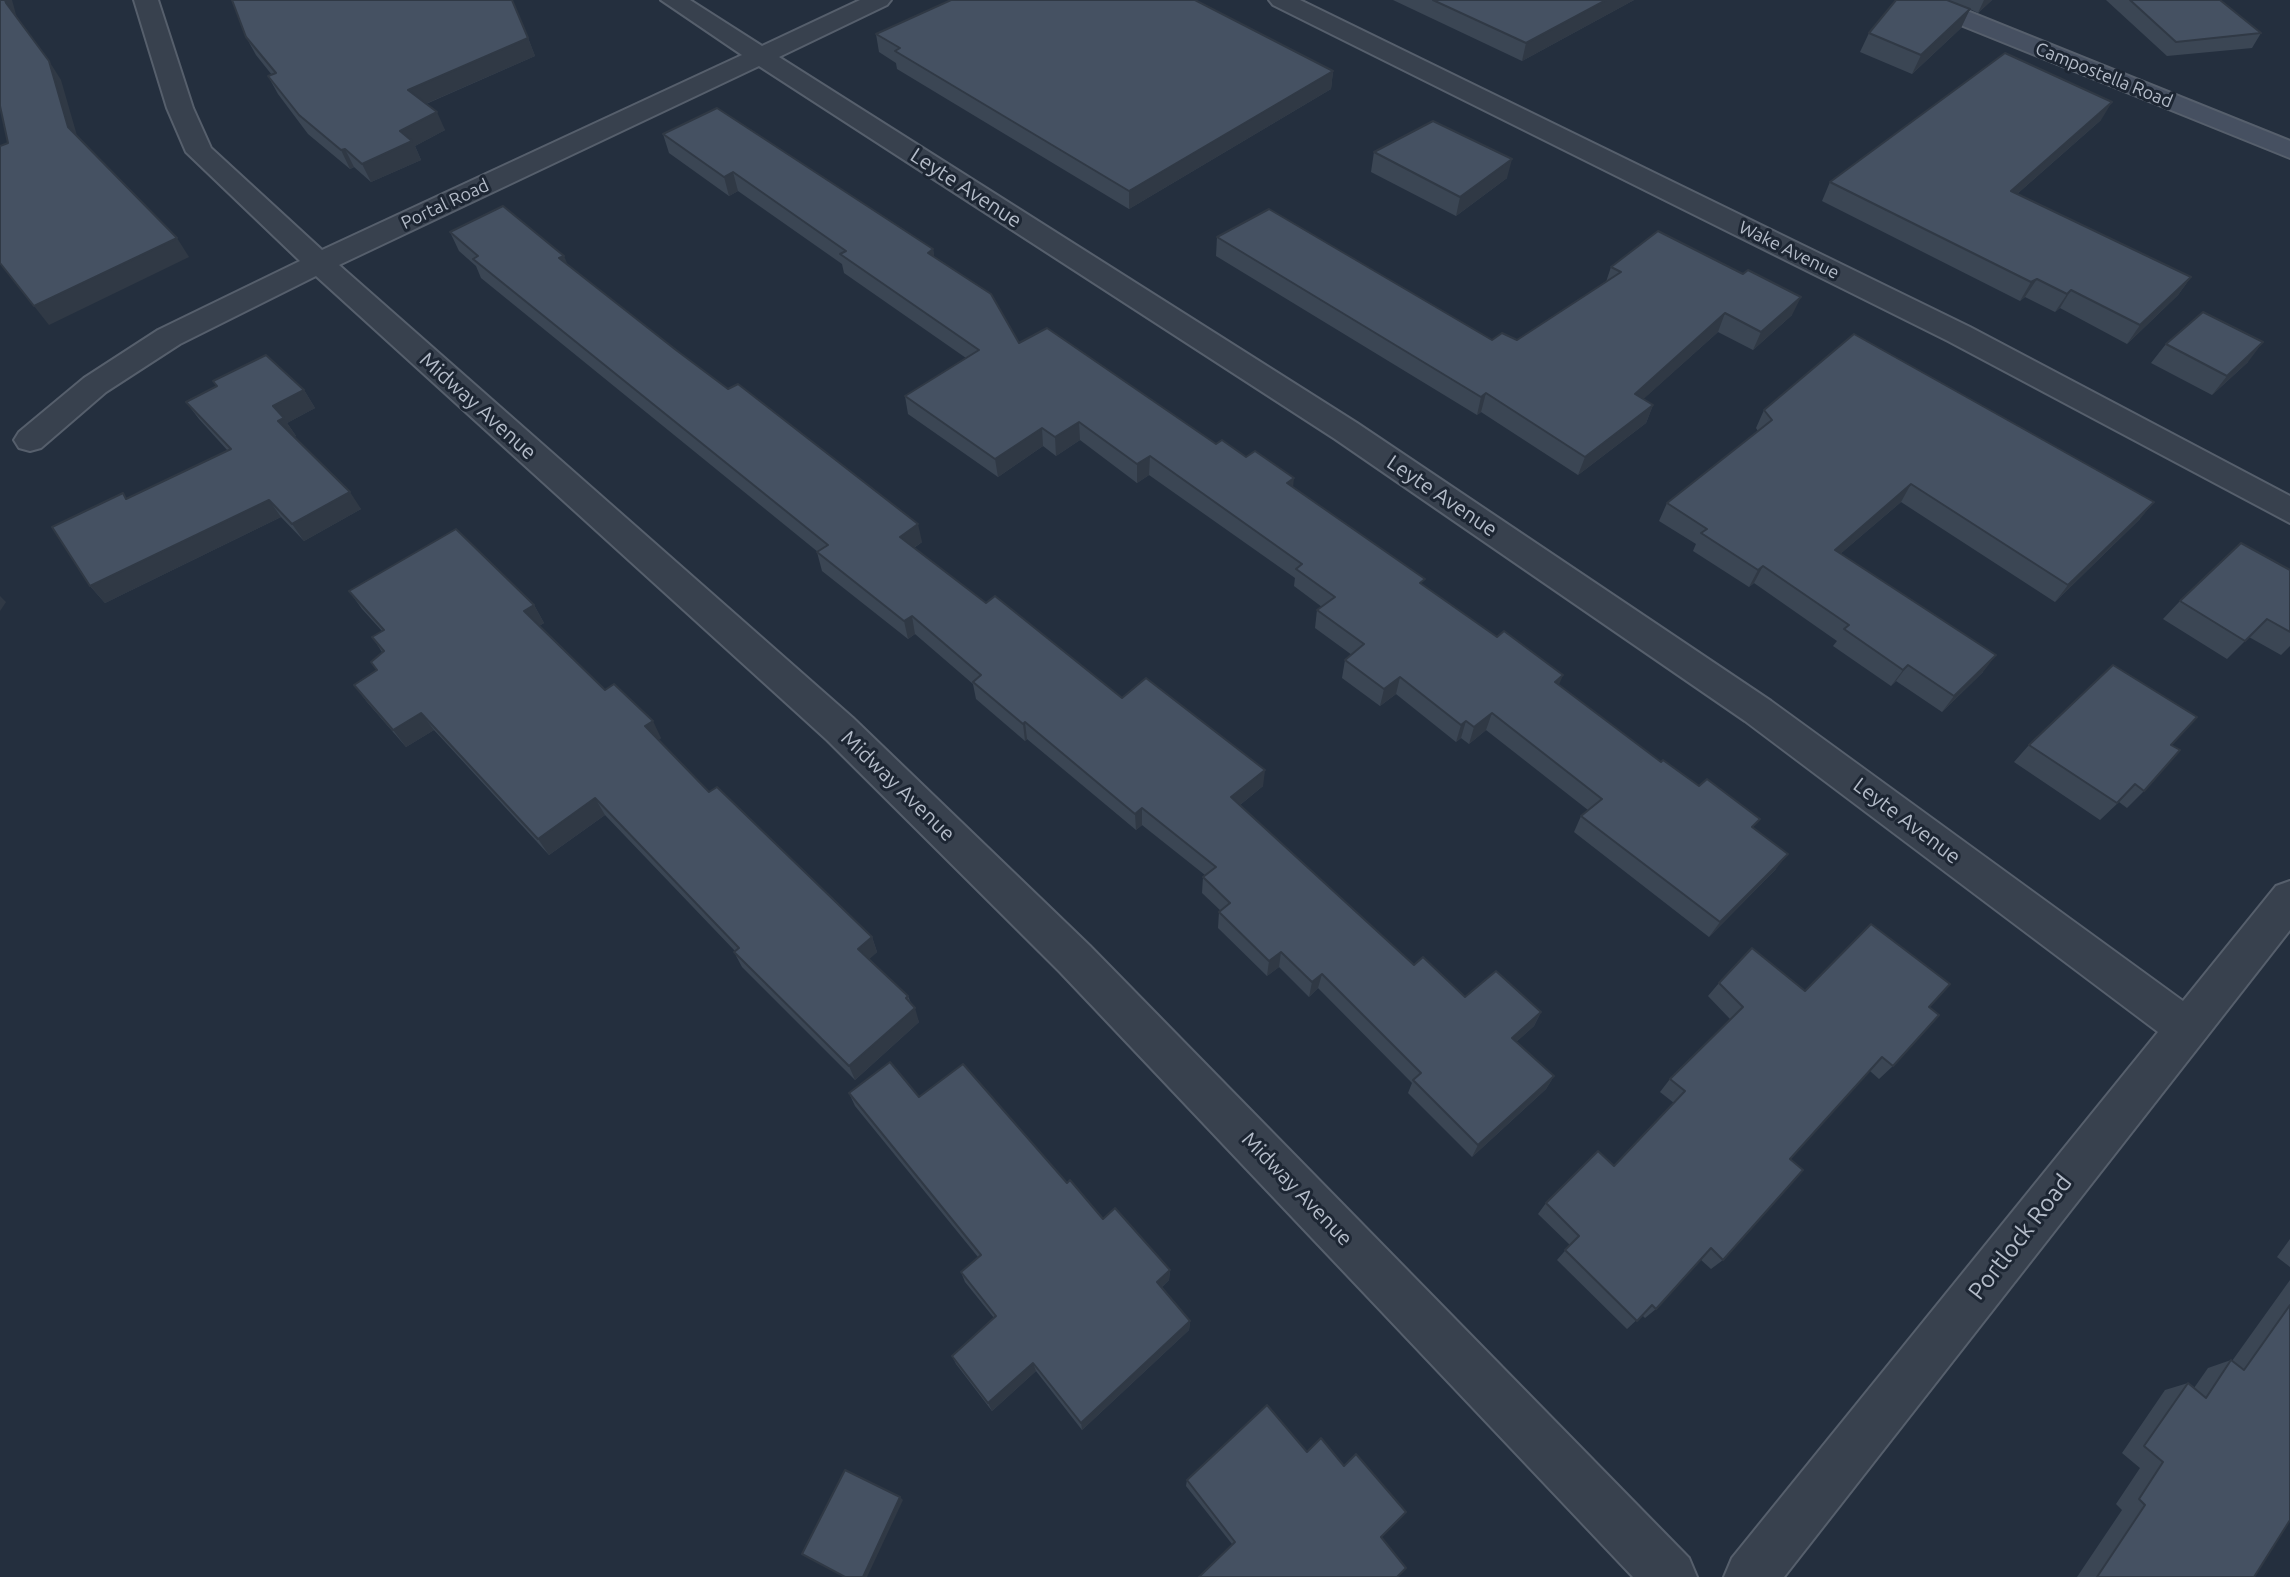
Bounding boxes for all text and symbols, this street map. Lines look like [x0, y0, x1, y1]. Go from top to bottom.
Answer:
street label: Campostella Road [2032, 38, 2176, 112]
street label: Leyte Avenue [906, 143, 1026, 233]
street label: Portal Road [398, 174, 492, 234]
street label: Wake Avenue [1735, 216, 1843, 284]
street label: Midway Avenue [414, 347, 542, 465]
street label: Leyte Avenue [1382, 450, 1502, 542]
street label: Midway Avenue [836, 725, 960, 847]
street label: Leyte Avenue [1848, 772, 1966, 870]
street label: Midway Avenue [1236, 1127, 1358, 1251]
street label: Portlock Road [1962, 1169, 2078, 1305]

